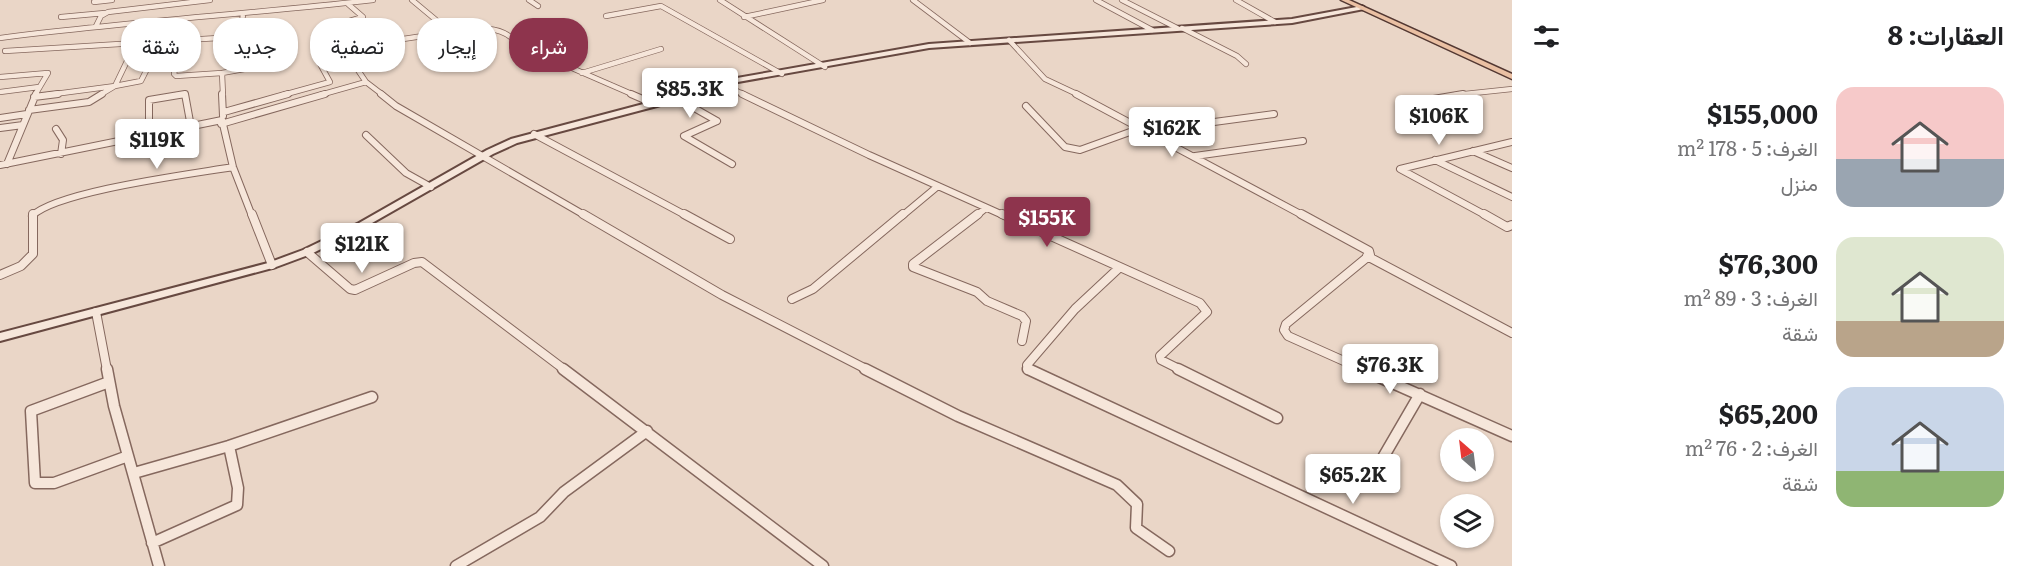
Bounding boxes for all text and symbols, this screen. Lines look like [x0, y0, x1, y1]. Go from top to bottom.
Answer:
text: العقارات: 8 [1888, 14, 2004, 53]
chip: شقة [121, 18, 201, 72]
chip: جديد [213, 18, 298, 72]
chip: تصفية [310, 18, 405, 72]
chip: إيجار [417, 18, 497, 72]
chip: شراء [509, 18, 588, 72]
icon: filters [1530, 20, 1563, 53]
pin: $85.3K [641, 68, 739, 119]
text: $85.3K [656, 72, 724, 102]
text: $155,000 [1707, 93, 1818, 132]
pin: $106K [1397, 95, 1481, 146]
text: $106K [1409, 99, 1469, 129]
pin: $162K [1130, 107, 1214, 158]
text: $162K [1143, 111, 1201, 141]
icon: home [1884, 111, 1956, 183]
pin: $119K [115, 119, 199, 170]
text: $119K [129, 123, 185, 153]
text: الغرف: 5 · 178 m² [1677, 132, 1818, 162]
text: منزل [1781, 167, 1818, 197]
pin: $155K [1005, 197, 1089, 248]
text: $155K [1018, 201, 1076, 231]
pin: $121K [320, 223, 404, 274]
text: $121K [335, 227, 389, 257]
text: $76,300 [1719, 243, 1818, 282]
icon: home [1884, 261, 1956, 333]
text: الغرف: 3 · 89 m² [1683, 282, 1818, 312]
text: شقة [1782, 317, 1818, 347]
pin: $76.3K [1341, 344, 1439, 395]
text: $76.3K [1356, 348, 1424, 378]
text: $65,200 [1719, 393, 1818, 432]
icon: home [1884, 411, 1956, 483]
north arrow [1440, 428, 1494, 482]
map controls [1440, 428, 1494, 548]
text: الغرف: 2 · 76 m² [1685, 432, 1818, 462]
pin: $65.2K [1304, 454, 1402, 505]
text: $65.2K [1319, 458, 1387, 488]
text: شقة [1782, 467, 1818, 497]
button: layers [1440, 494, 1494, 548]

